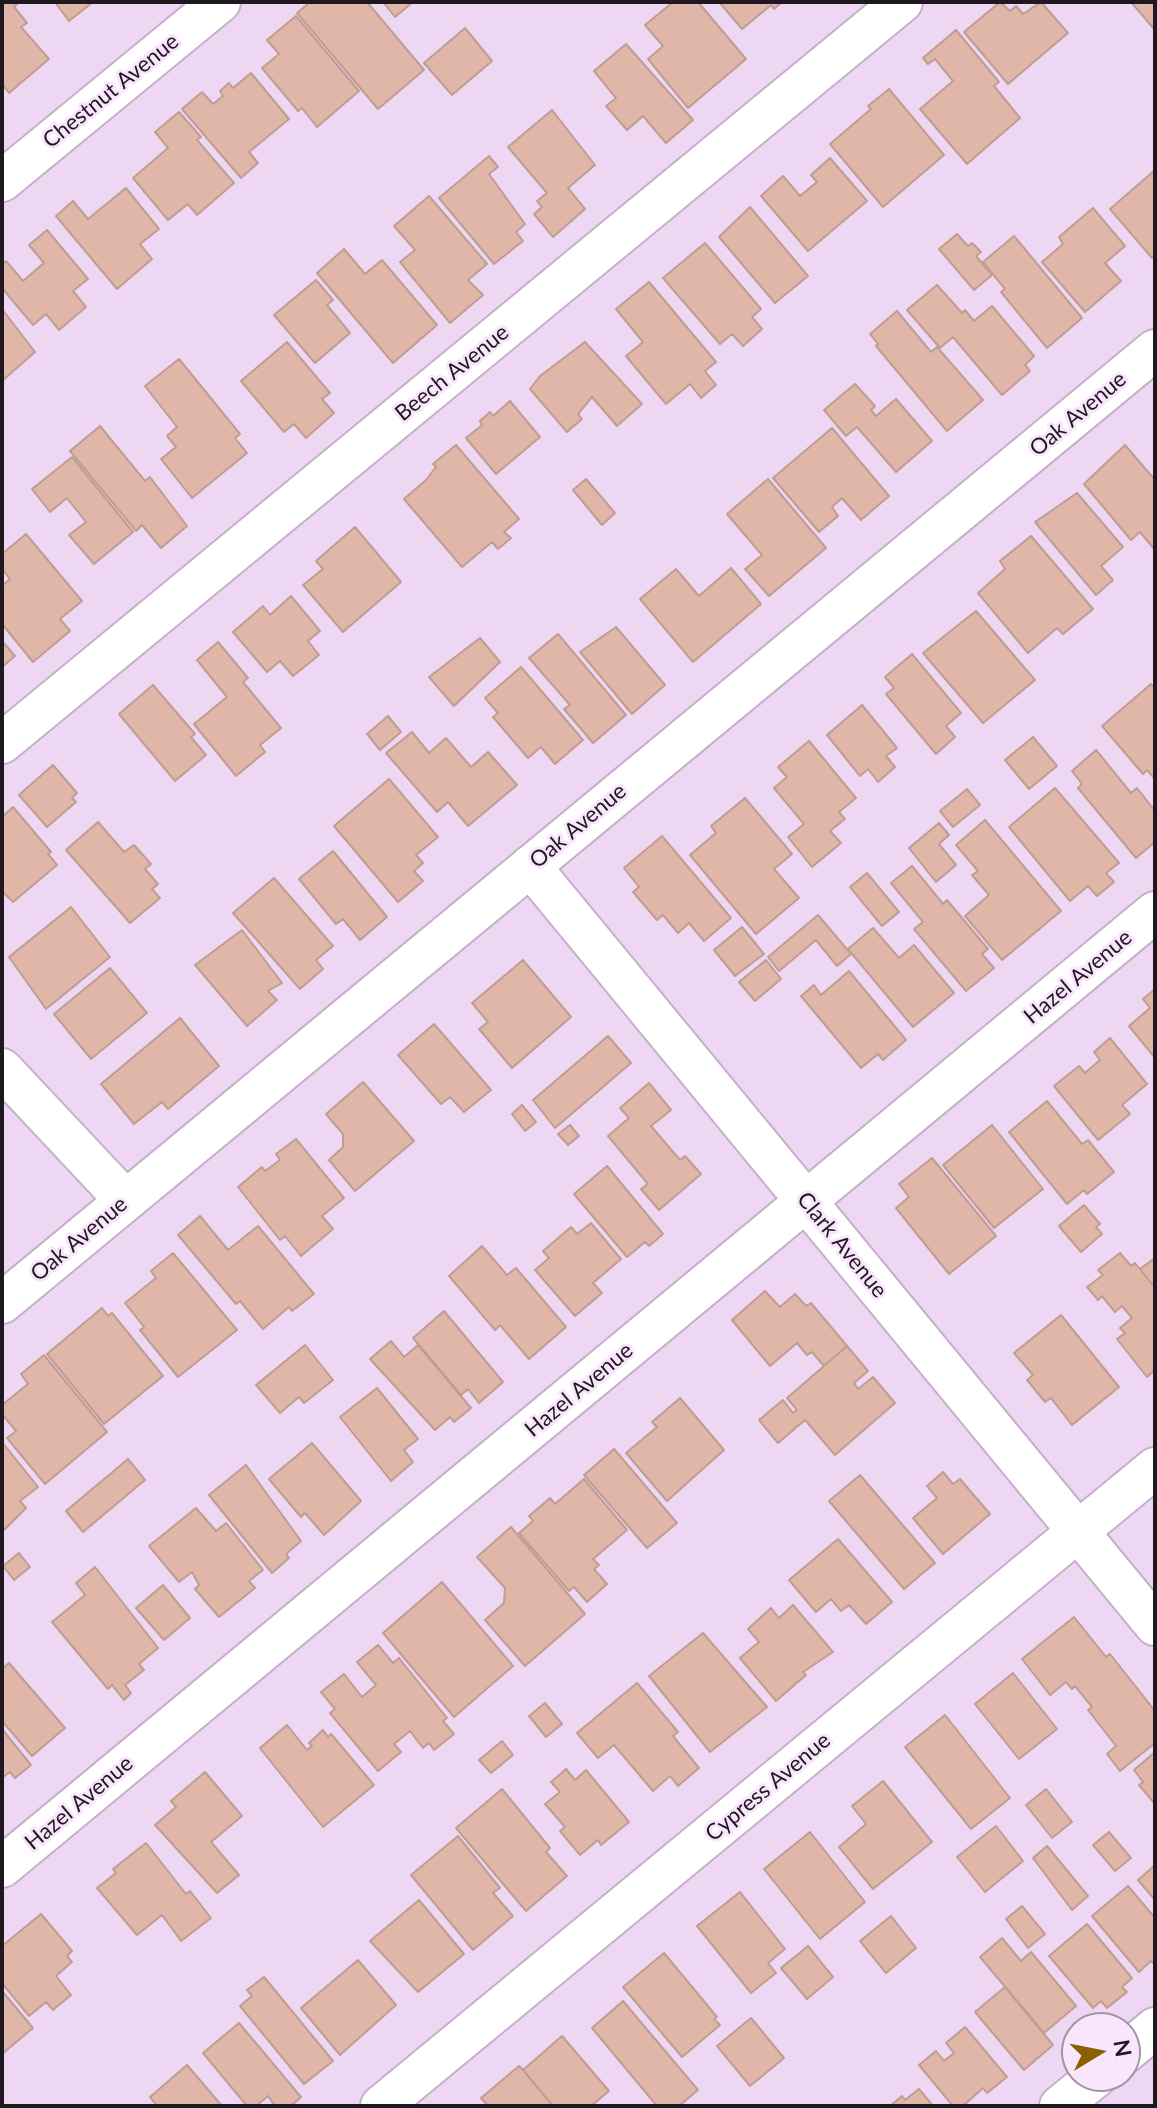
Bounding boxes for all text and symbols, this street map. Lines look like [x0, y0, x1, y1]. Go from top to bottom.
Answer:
street label: Chestnut Avenue [38, 28, 184, 154]
street label: Beech Avenue [390, 319, 514, 427]
street label: Oak Avenue [1024, 366, 1132, 462]
street label: Oak Avenue [524, 778, 632, 874]
street label: Hazel Avenue [1019, 924, 1137, 1030]
street label: Clark Avenue [791, 1187, 893, 1303]
street label: Oak Avenue [25, 1191, 133, 1287]
street label: Hazel Avenue [520, 1337, 638, 1443]
street label: Cypress Avenue [700, 1727, 836, 1847]
street label: Hazel Avenue [20, 1750, 138, 1856]
north arrow [1061, 2012, 1141, 2092]
text: N [1108, 2037, 1138, 2059]

